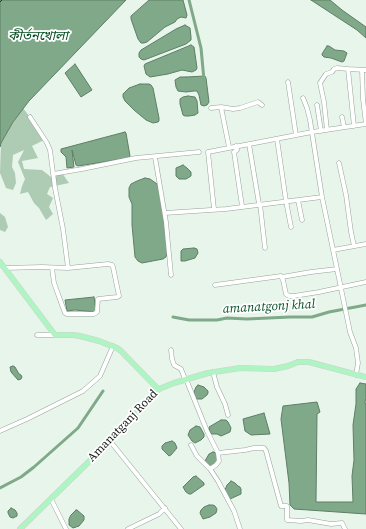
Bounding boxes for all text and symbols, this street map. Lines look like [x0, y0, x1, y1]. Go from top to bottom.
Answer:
water label: কীর্তনখোলা [8, 29, 68, 45]
water label: amanatgonj khal [222, 297, 316, 317]
street label: Amanatganj Road [85, 387, 161, 465]

